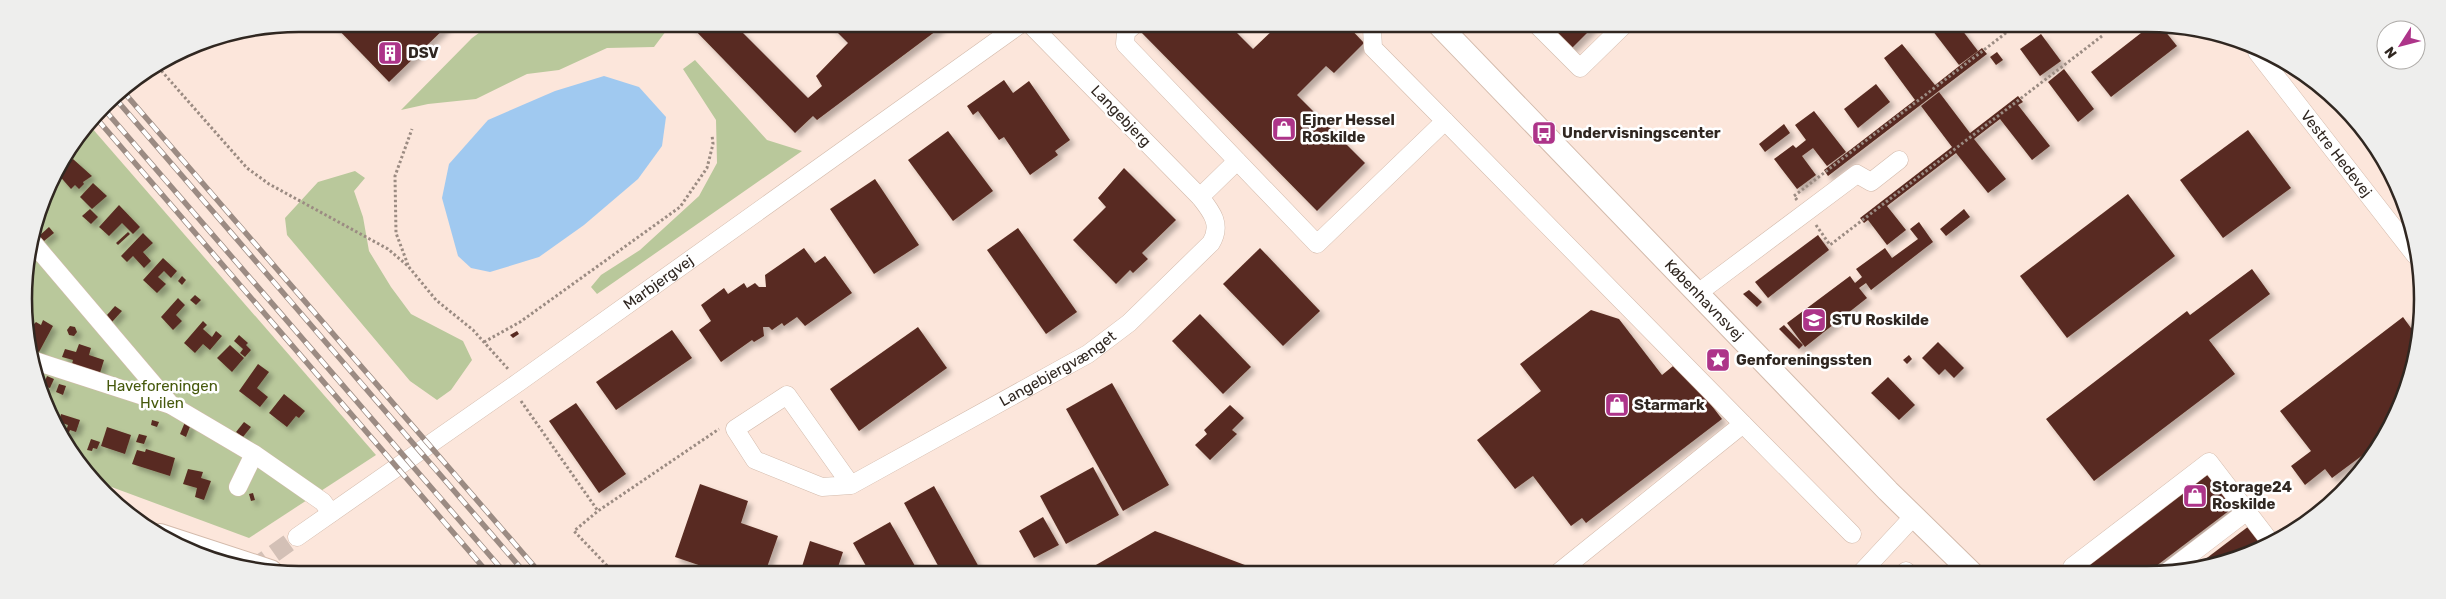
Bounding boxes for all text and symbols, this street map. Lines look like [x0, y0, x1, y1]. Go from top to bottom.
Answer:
north arrow [2376, 20, 2426, 70]
building icon: DSV [377, 40, 403, 66]
text: N [2381, 43, 2401, 61]
place label: DSV [408, 44, 439, 62]
street label: Langebjerg [1087, 81, 1155, 151]
street label: Vestre Hedevej [2297, 107, 2376, 201]
place label: Ejner Hessel Roskilde [1302, 111, 1395, 146]
shop icon: Ejner Hessel Roskilde [1271, 116, 1297, 142]
bus stop icon: Undervisningscenter [1531, 120, 1557, 146]
place label: Undervisningscenter [1562, 124, 1721, 142]
street label: Marbjergvej [620, 251, 697, 314]
street label: Københavnsvej [1661, 256, 1747, 344]
school or university icon: STU Roskilde [1801, 307, 1827, 333]
place label: STU Roskilde [1832, 311, 1929, 329]
street label: Langebjergvænget [996, 327, 1120, 410]
place icon: Genforeningssten [1705, 347, 1731, 373]
place label: Genforeningssten [1736, 351, 1872, 369]
park label: Haveforeningen Hvilen [106, 377, 218, 412]
shop icon: Starmark [1604, 392, 1630, 418]
place label: Starmark [1634, 396, 1705, 414]
place label: Storage24 Roskilde [2212, 478, 2292, 513]
shop icon: Storage24 Roskilde [2182, 483, 2208, 509]

